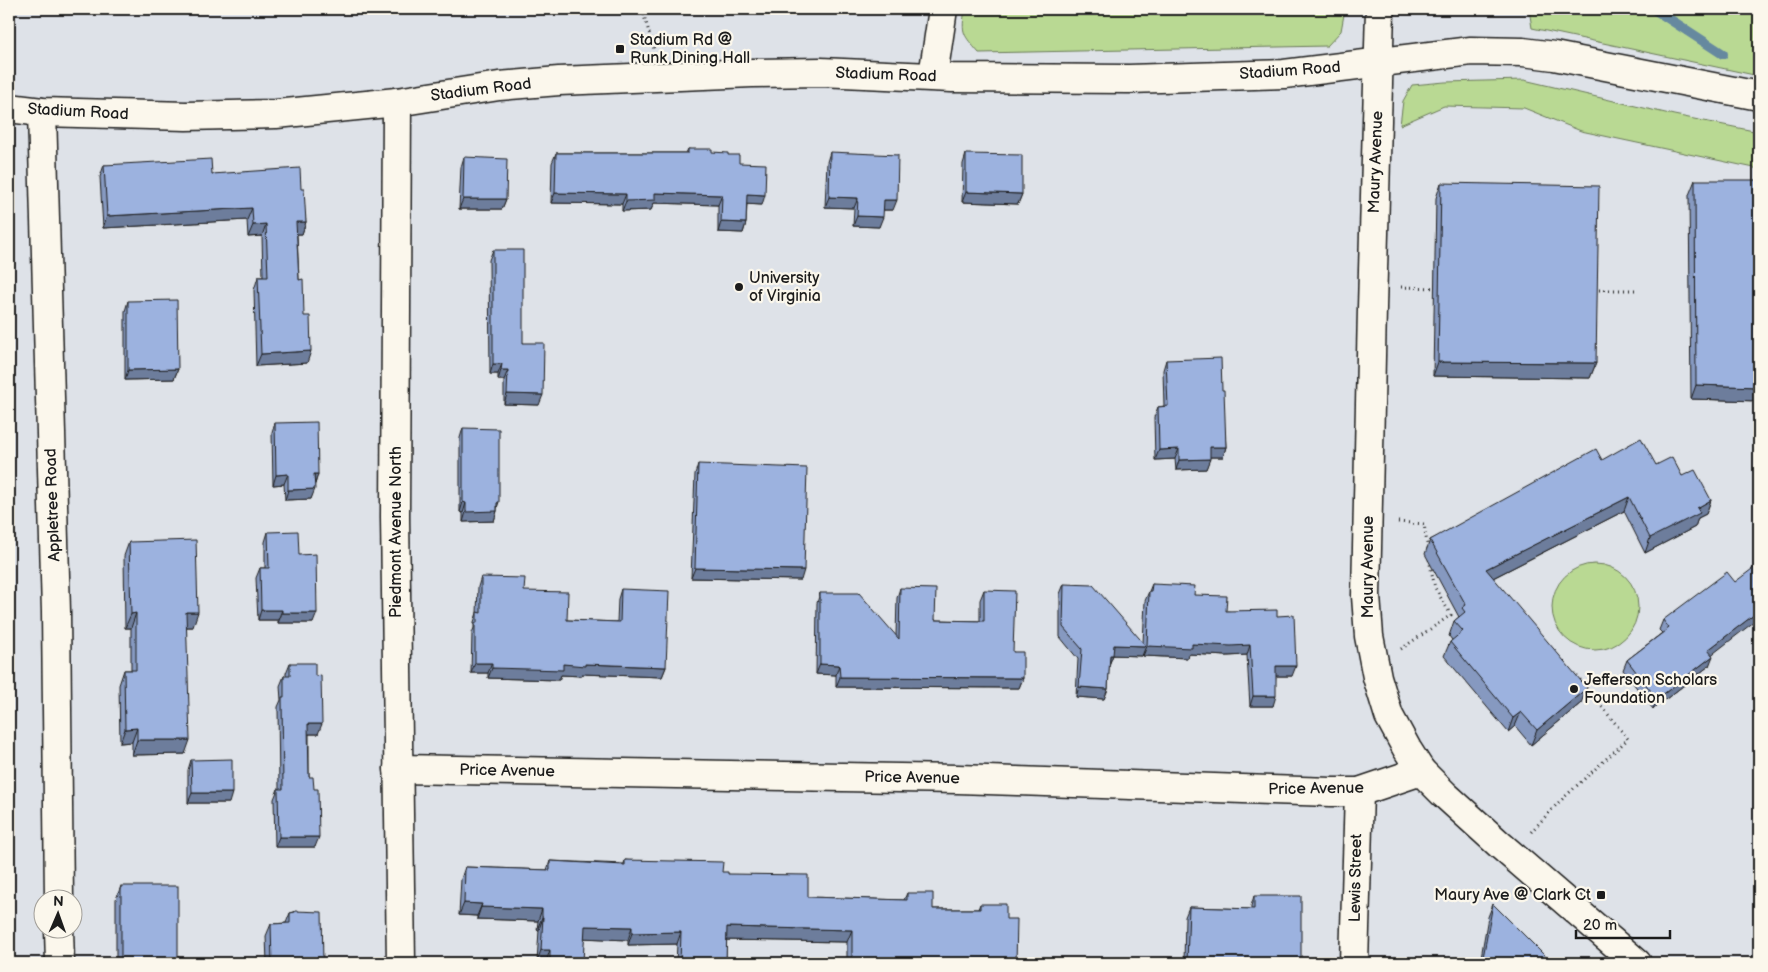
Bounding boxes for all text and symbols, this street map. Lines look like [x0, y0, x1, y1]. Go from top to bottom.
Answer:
place label: Stadium Rd @ Runk Dining Hall [630, 31, 750, 68]
marker: Stadium Rd @ Runk Dining Hall [614, 43, 626, 55]
street label: Stadium Road [1239, 58, 1341, 84]
street label: Stadium Road [835, 64, 937, 86]
street label: Stadium Road [430, 74, 532, 106]
street label: Stadium Road [27, 100, 129, 124]
street label: Maury Avenue [1365, 110, 1387, 214]
place label: University of Virginia [749, 269, 821, 306]
marker: University of Virginia [733, 281, 745, 293]
street label: Piedmont Avenue North [387, 446, 406, 618]
street label: Appletree Road [42, 448, 64, 562]
street label: Maury Avenue [1359, 515, 1378, 618]
place label: Jefferson Scholars Foundation [1584, 671, 1717, 708]
marker: Jefferson Scholars Foundation [1568, 683, 1580, 695]
street label: Price Avenue [459, 761, 555, 781]
street label: Price Avenue [864, 768, 960, 788]
street label: Price Avenue [1268, 779, 1364, 799]
street label: Lewis Street [1346, 833, 1366, 922]
place label: Maury Ave @ Clark Ct [1434, 886, 1591, 905]
marker: Maury Ave @ Clark Ct [1595, 889, 1607, 901]
north arrow [32, 890, 82, 940]
text: N [53, 893, 64, 910]
scale bar [1576, 907, 1669, 939]
text: 20 m [1583, 916, 1617, 935]

